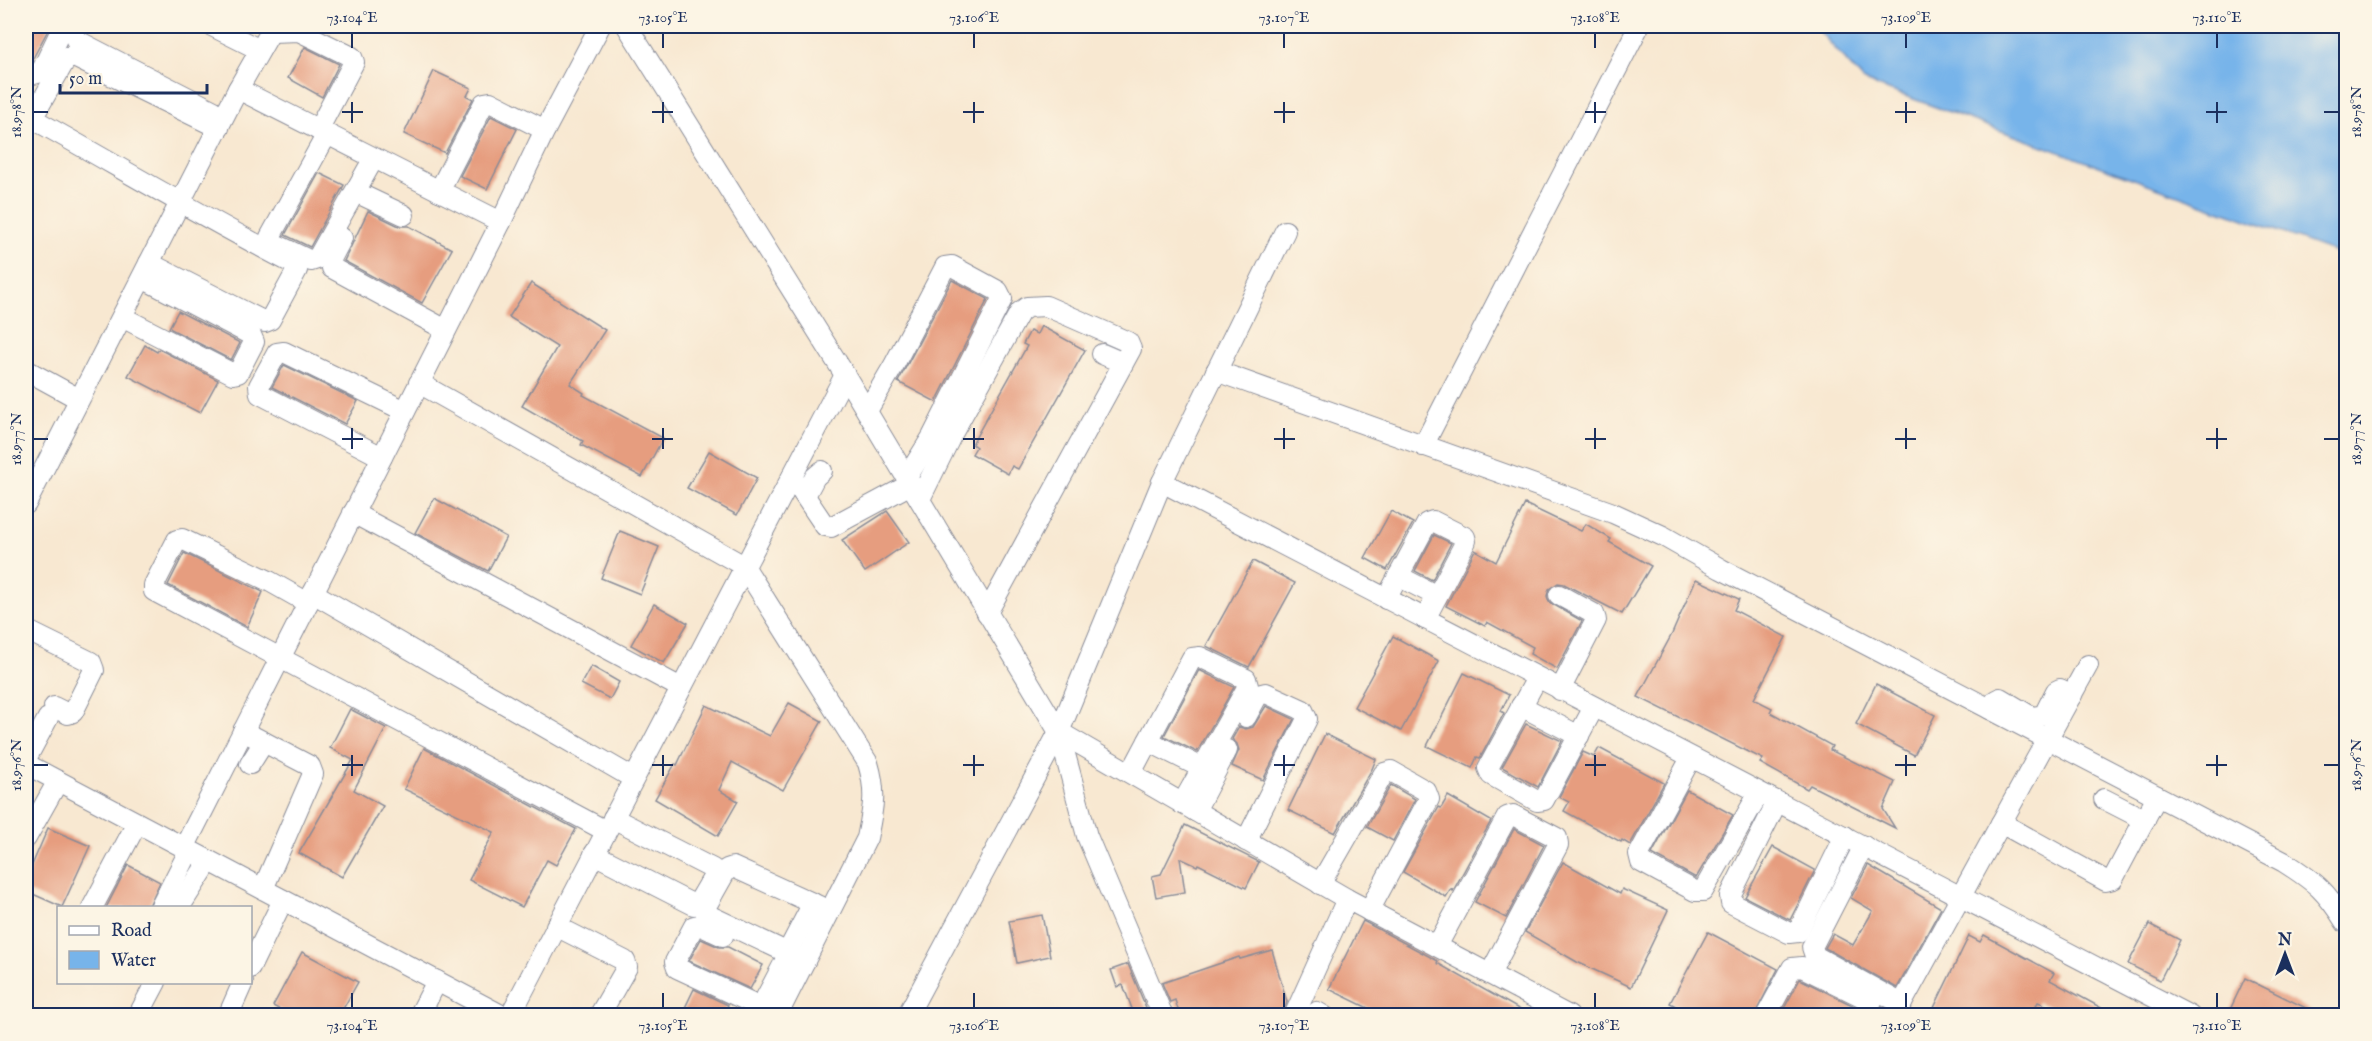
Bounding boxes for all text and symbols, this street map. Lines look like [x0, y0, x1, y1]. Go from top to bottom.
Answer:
text: 73.104°E [326, 8, 378, 27]
text: 73.105°E [638, 8, 688, 27]
text: 73.106°E [949, 8, 999, 27]
text: 73.107°E [1259, 8, 1309, 27]
text: 73.108°E [1570, 8, 1620, 27]
text: 73.109°E [1881, 8, 1931, 27]
text: 73.110°E [2192, 8, 2242, 27]
scale bar [60, 57, 207, 95]
text: 50 m [69, 68, 102, 91]
text: 18.978°N [7, 86, 26, 138]
text: 18.978°N [2347, 86, 2366, 138]
text: 18.977°N [7, 412, 26, 466]
text: 18.977°N [2347, 412, 2366, 466]
text: 18.976°N [7, 739, 26, 791]
text: 18.976°N [2347, 739, 2366, 791]
legend [57, 906, 252, 984]
text: Road [111, 920, 152, 943]
north arrow [2255, 924, 2315, 984]
text: N [2277, 931, 2292, 951]
text: Water [111, 950, 156, 973]
text: 73.104°E [326, 1016, 378, 1035]
text: 73.105°E [638, 1016, 688, 1035]
text: 73.106°E [949, 1016, 999, 1035]
text: 73.107°E [1259, 1016, 1309, 1035]
text: 73.108°E [1570, 1016, 1620, 1035]
text: 73.109°E [1881, 1016, 1931, 1035]
text: 73.110°E [2192, 1016, 2242, 1035]

